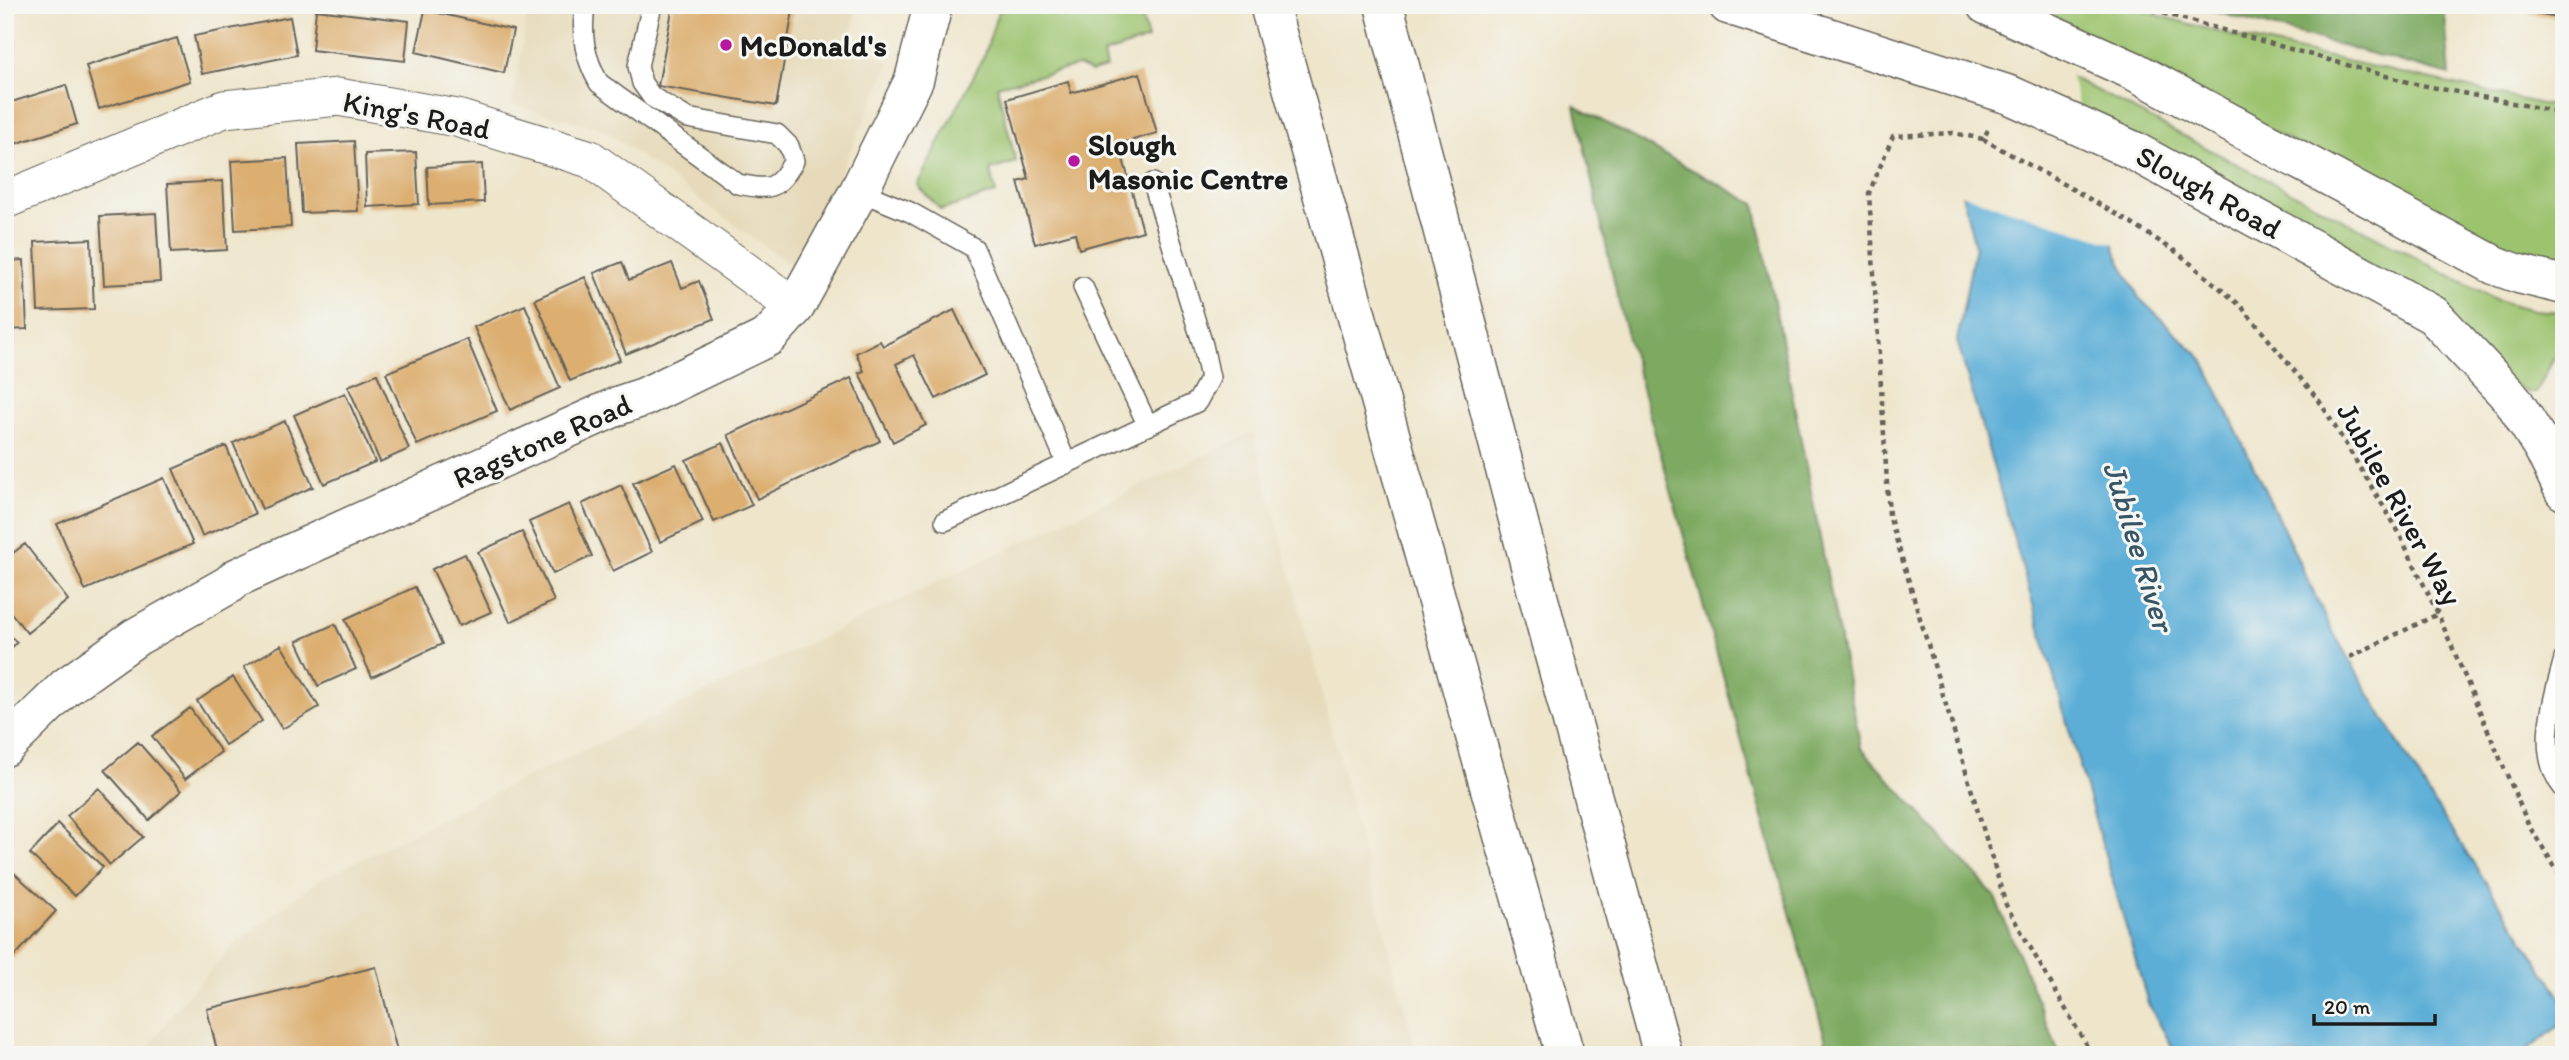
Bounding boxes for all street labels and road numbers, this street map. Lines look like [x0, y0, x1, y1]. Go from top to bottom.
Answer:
street label: King's Road [340, 83, 494, 148]
street label: Slough Road [2130, 137, 2289, 247]
street label: Ragstone Road [447, 385, 637, 497]
street label: Jubilee River Way [2329, 396, 2471, 612]

